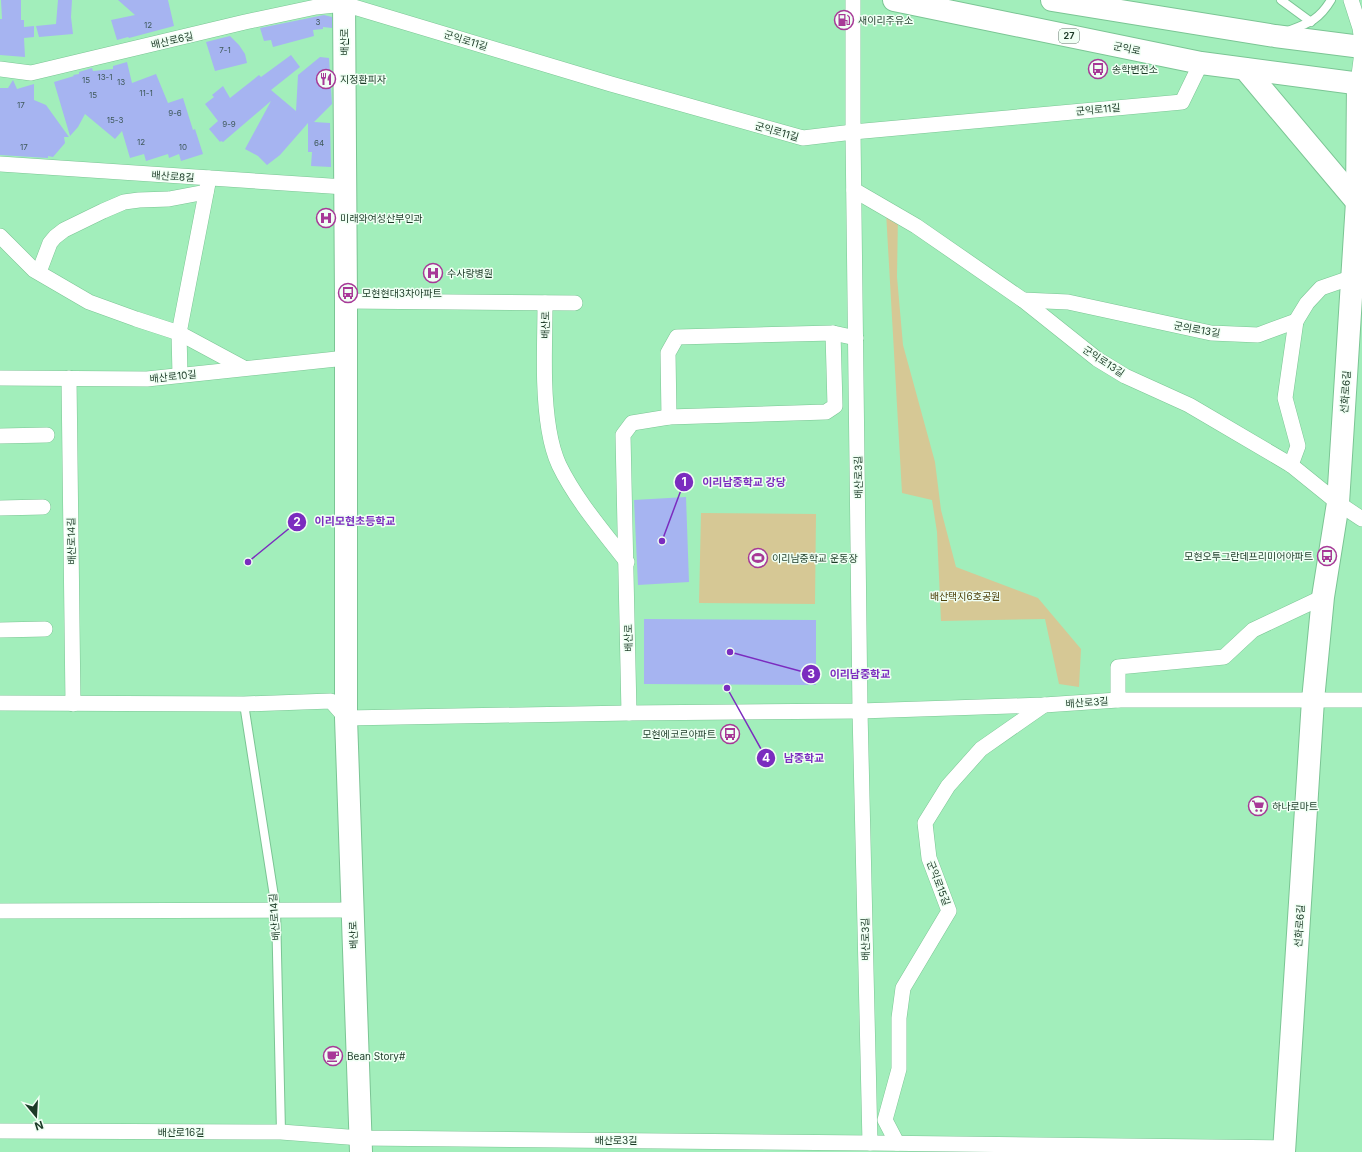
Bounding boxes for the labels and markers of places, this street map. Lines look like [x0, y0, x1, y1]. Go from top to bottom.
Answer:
fuel station icon: 새이리주유소 [833, 9, 855, 31]
place label: 새이리주유소 [858, 14, 913, 26]
bus stop icon: 송학변전소 [1087, 58, 1109, 80]
place label: 송학변전소 [1112, 63, 1158, 75]
restaurant icon: 지정환피자 [315, 68, 337, 90]
place label: 지정환피자 [340, 73, 387, 85]
hospital icon: 미래와여성산부인과 [315, 207, 337, 229]
place label: 미래와여성산부인과 [340, 212, 423, 224]
hospital icon: 수사랑병원 [422, 262, 444, 284]
place label: 수사랑병원 [447, 267, 493, 279]
bus stop icon: 모현현대3차아파트 [337, 282, 359, 304]
place label: 모현현대3차아파트 [362, 287, 442, 299]
callout: 이리남중학교 강당 [674, 470, 794, 493]
callout: 이리모현초등학교 [287, 510, 404, 533]
bus stop icon: 모현오투그란데프리미어아파트 [1316, 545, 1338, 567]
sports icon: 이리남중학교 운동장 [747, 547, 769, 569]
place label: 모현오투그란데프리미어아파트 [1184, 550, 1313, 562]
place label: 이리남중학교 운동장 [772, 552, 858, 564]
callout: 이리남중학교 [801, 662, 898, 685]
bus stop icon: 모현에코르아파트 [719, 723, 741, 745]
place label: 모현에코르아파트 [642, 728, 716, 740]
callout: 남중학교 [756, 747, 832, 770]
supermarket icon: 하나로마트 [1247, 795, 1269, 817]
place label: 하나로마트 [1272, 800, 1318, 812]
cafe icon: Bean Story# [322, 1045, 344, 1067]
place label: Bean Story# [347, 1050, 406, 1062]

